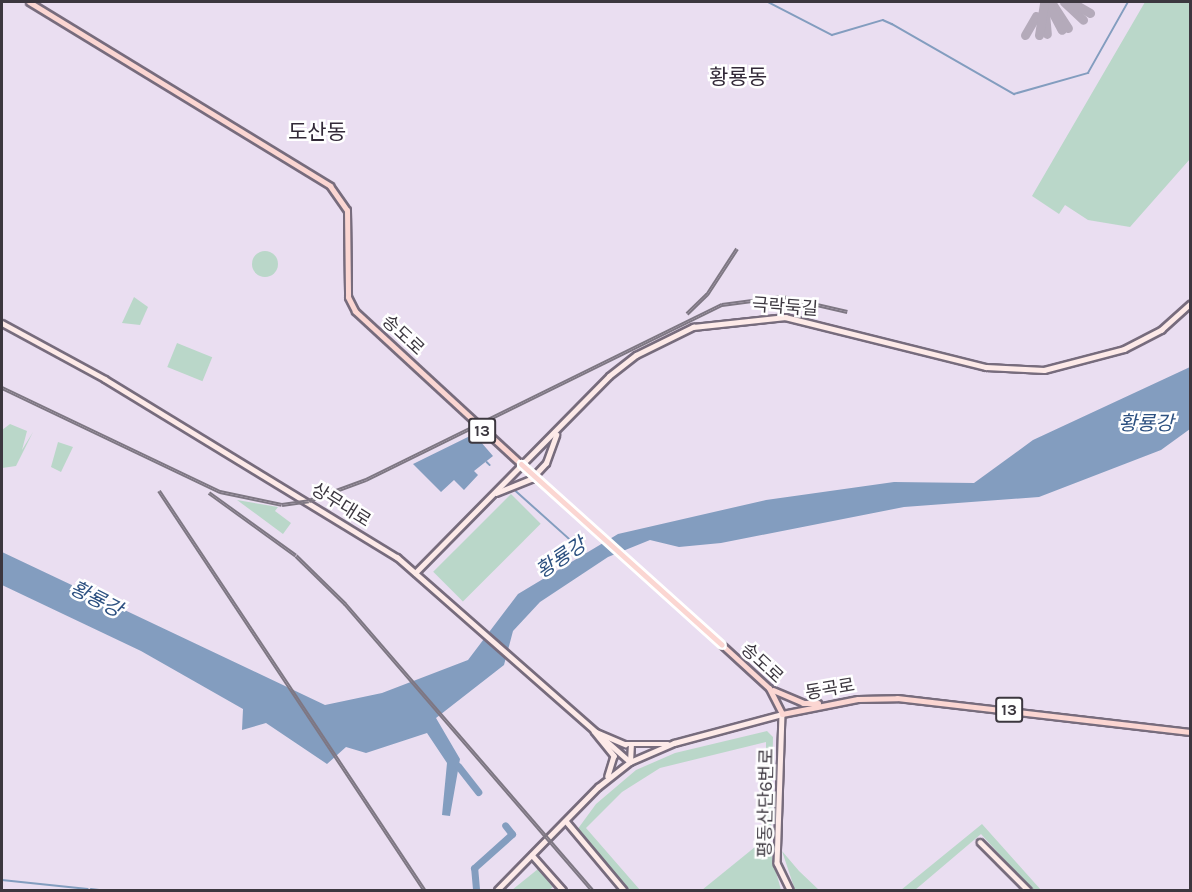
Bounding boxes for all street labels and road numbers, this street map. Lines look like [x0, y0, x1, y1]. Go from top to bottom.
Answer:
street label: 극락둑길 [751, 294, 819, 320]
street label: 송도로 [377, 310, 429, 360]
road number: 13 [467, 418, 497, 444]
street label: 상무대로 [307, 478, 375, 532]
street label: 송도로 [736, 638, 788, 688]
street label: 동곡로 [804, 674, 856, 704]
road number: 13 [994, 697, 1024, 723]
street label: 평동산단6번로 [754, 748, 778, 858]

